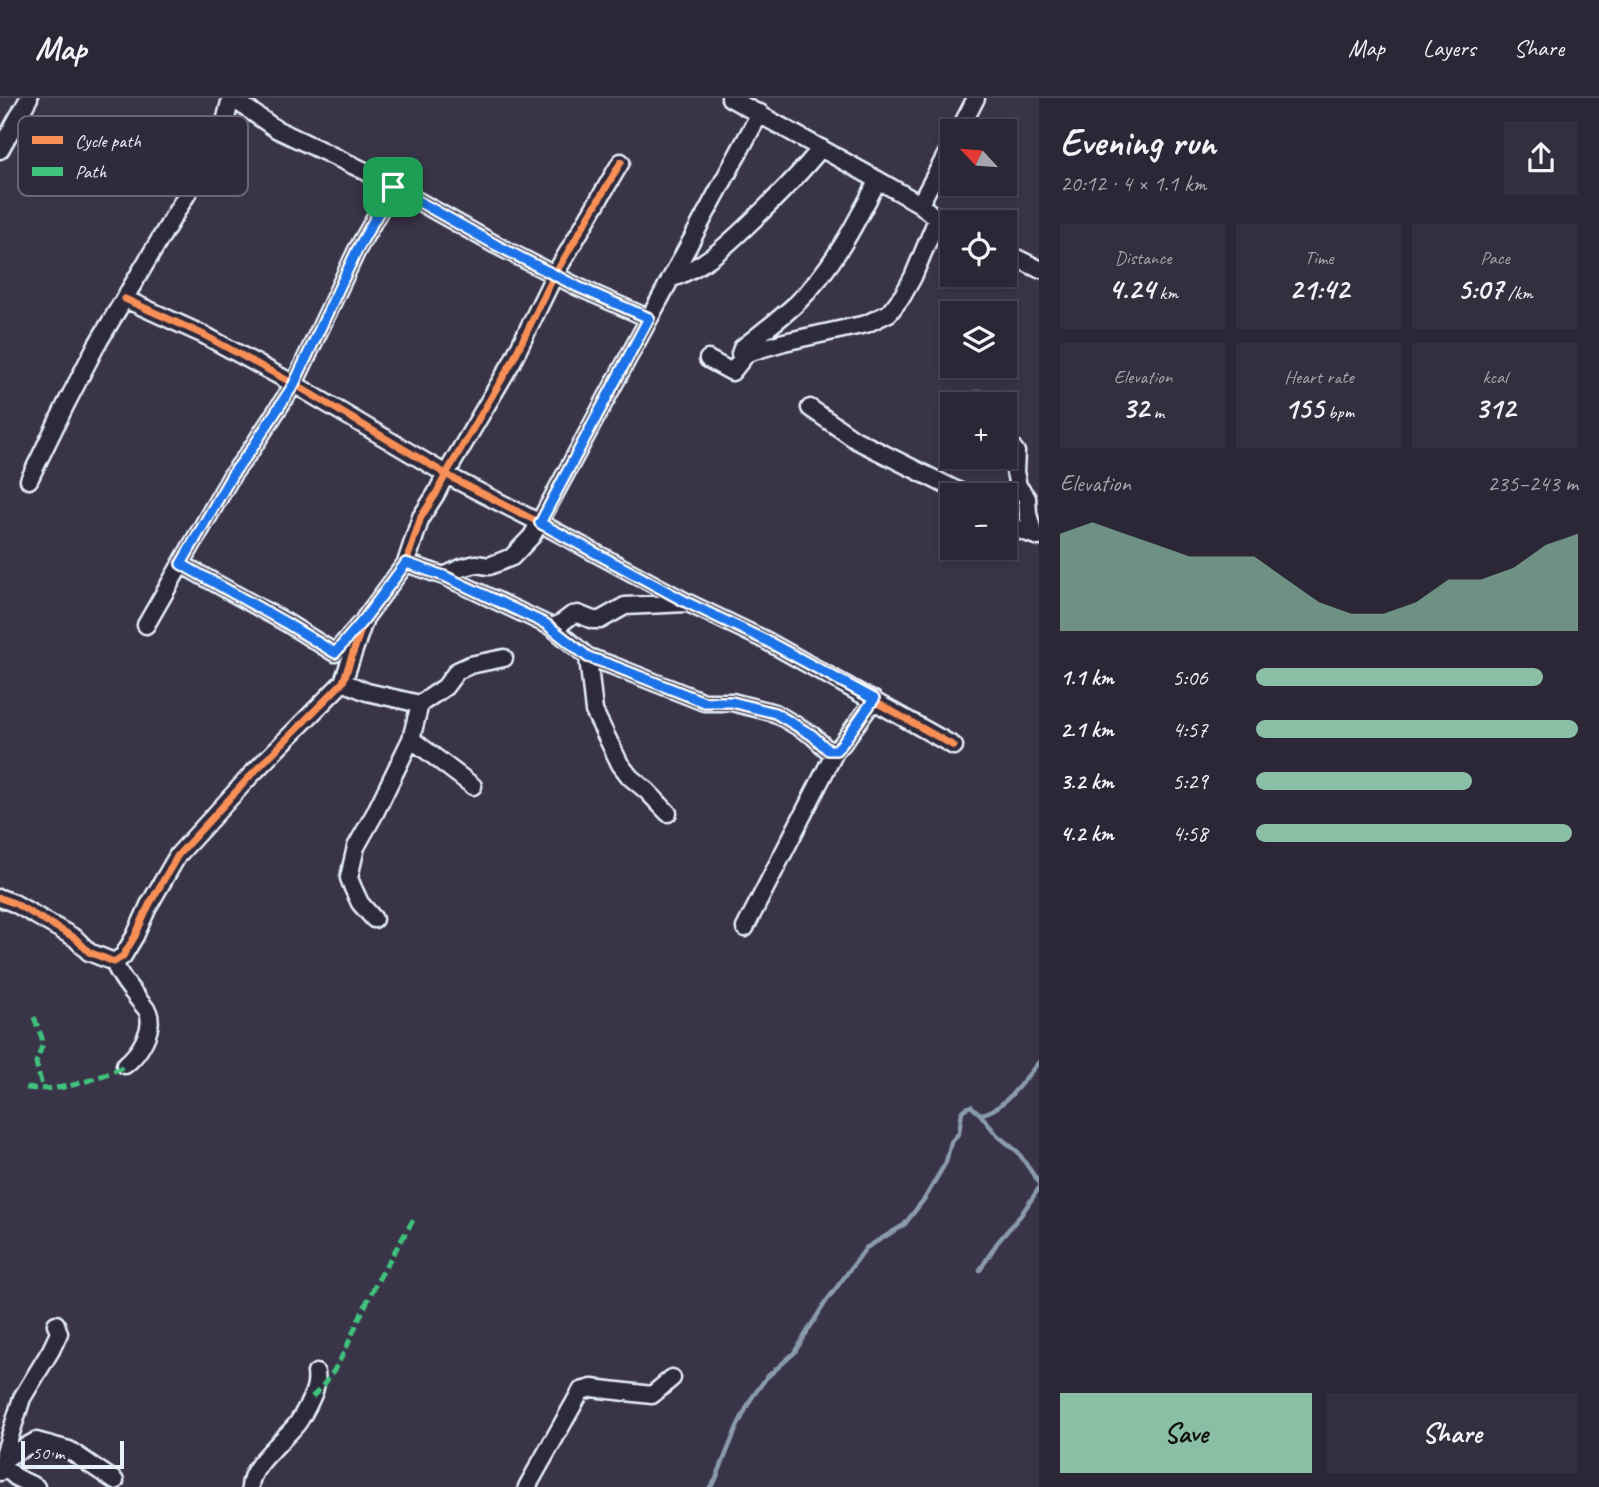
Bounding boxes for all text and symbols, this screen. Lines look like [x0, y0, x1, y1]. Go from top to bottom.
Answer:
text: Map [35, 27, 86, 69]
text: Map [1348, 33, 1385, 63]
text: Layers [1423, 33, 1476, 63]
text: Share [1514, 33, 1564, 63]
legend [18, 116, 248, 196]
north arrow [940, 119, 1017, 196]
map controls [940, 119, 1017, 560]
text: Evening run [1060, 119, 1216, 166]
button: share [1504, 121, 1578, 195]
text: Cycle path [75, 129, 141, 153]
pin [363, 157, 423, 217]
text: Path [75, 160, 108, 184]
icon: arrive [374, 168, 412, 206]
text: 20:12 · 4 × 1.1 km [1060, 169, 1206, 198]
button: locate [940, 210, 1017, 287]
text: Distance [1115, 246, 1171, 270]
text: Time [1304, 246, 1334, 270]
text: Pace [1480, 246, 1510, 270]
text: 4.24 [1108, 270, 1155, 308]
text: 21:42 [1289, 270, 1349, 308]
text: 5:07 [1457, 270, 1503, 308]
text: km [1155, 281, 1178, 305]
text: /km [1503, 281, 1533, 305]
button: layers [940, 301, 1017, 378]
text: Elevation [1114, 365, 1172, 389]
text: Heart rate [1284, 365, 1354, 389]
text: kcal [1482, 365, 1508, 389]
text: 32 [1122, 389, 1149, 427]
text: 155 [1284, 389, 1323, 427]
text: 312 [1475, 389, 1515, 427]
button: + [940, 392, 1017, 469]
text: m [1149, 400, 1164, 424]
text: bpm [1323, 400, 1354, 424]
text: Elevation [1060, 469, 1131, 498]
text: 235–243 m [1487, 469, 1578, 498]
button: − [940, 483, 1017, 560]
text: 1.1 km [1060, 663, 1114, 692]
text: 5:06 [1172, 663, 1208, 692]
text: 2.1 km [1060, 715, 1114, 744]
text: 4:57 [1172, 715, 1208, 744]
text: 3.2 km [1060, 767, 1114, 796]
text: 5:29 [1172, 767, 1208, 796]
text: 4.2 km [1060, 819, 1114, 848]
text: 4:58 [1172, 819, 1208, 848]
button: Save [1060, 1393, 1312, 1473]
button: Share [1326, 1393, 1578, 1473]
scale bar [21, 1438, 124, 1470]
text: 50 m [32, 1441, 64, 1465]

